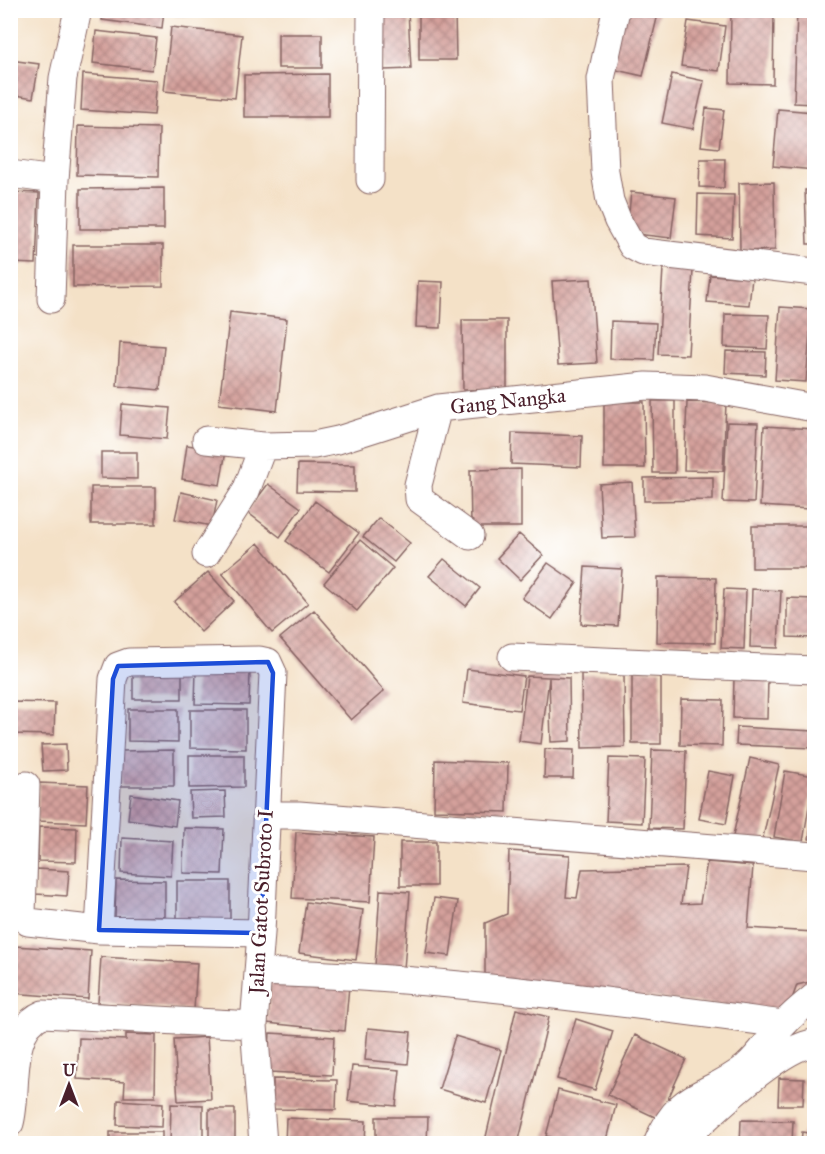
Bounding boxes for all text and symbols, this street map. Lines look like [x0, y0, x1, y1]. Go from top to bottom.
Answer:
street label: Gang Nangka [449, 382, 567, 420]
street label: Jalan Gatot Subroto I [243, 809, 279, 997]
north arrow [39, 1055, 99, 1115]
text: U [63, 1061, 76, 1080]

